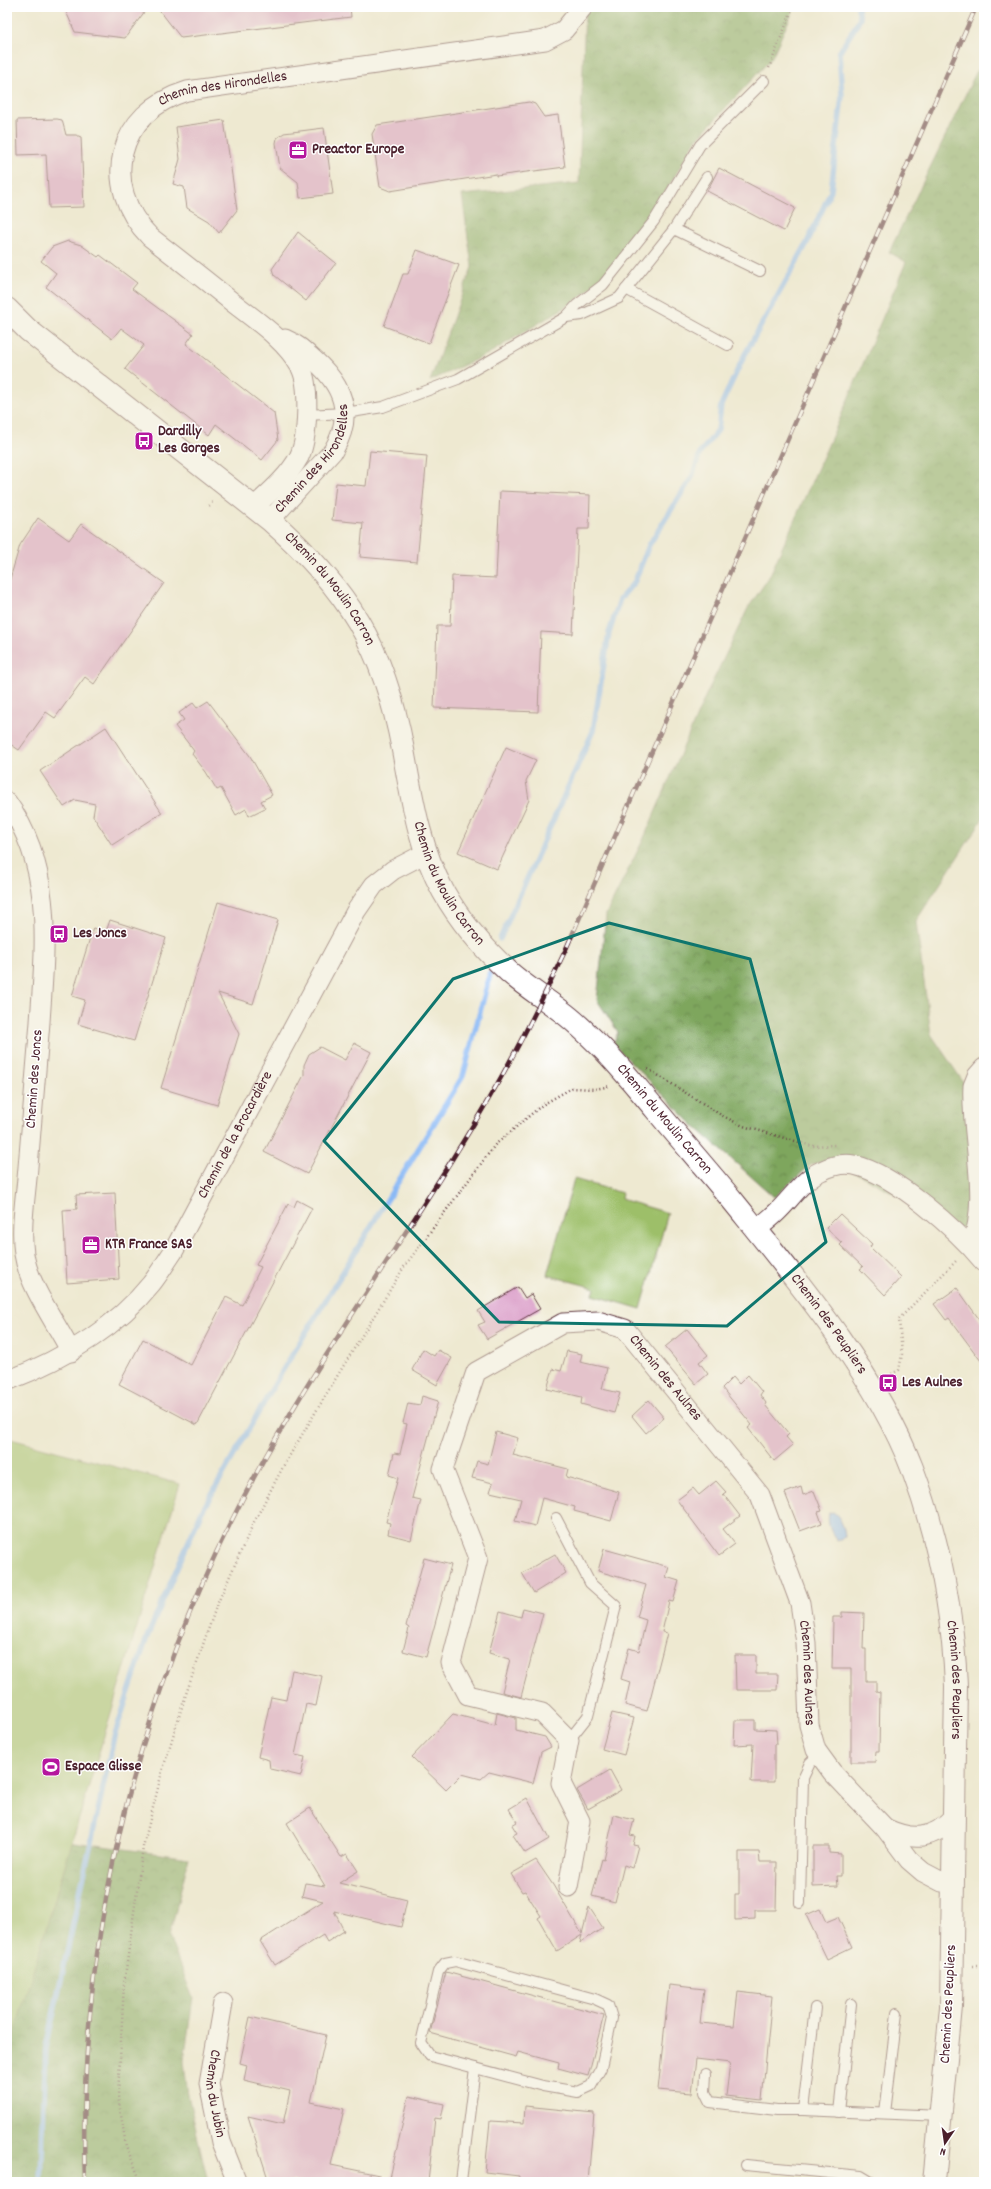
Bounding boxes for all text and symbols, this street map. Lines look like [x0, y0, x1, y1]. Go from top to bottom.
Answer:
street label: Chemin des Hirondelles [154, 66, 289, 113]
office icon: Preactor Europe [287, 139, 309, 161]
place label: Preactor Europe [312, 139, 405, 161]
street label: Chemin des Hirondelles [270, 402, 355, 519]
place label: Dardilly Les Gorges [158, 421, 220, 460]
bus stop icon: Dardilly Les Gorges [133, 430, 155, 452]
street label: Chemin du Moulin Carron [279, 527, 380, 650]
street label: Chemin du Moulin Carron [407, 819, 490, 951]
bus stop icon: Les Joncs [48, 923, 70, 945]
place label: Les Joncs [73, 923, 127, 945]
street label: Chemin des Joncs [21, 1029, 49, 1129]
street label: Chemin du Moulin Carron [611, 1059, 717, 1180]
street label: Chemin de la Brocardière [192, 1067, 279, 1203]
office icon: KTR France SAS [80, 1234, 102, 1256]
place label: KTR France SAS [105, 1234, 193, 1256]
street label: Chemin des Peupliers [785, 1269, 872, 1379]
street label: Chemin des Aulnes [623, 1330, 707, 1426]
bus stop icon: Les Aulnes [877, 1372, 899, 1394]
place label: Les Aulnes [902, 1372, 963, 1394]
street label: Chemin des Aulnes [792, 1619, 820, 1726]
street label: Chemin des Peupliers [939, 1619, 967, 1740]
sports icon: Espace Glisse [40, 1756, 62, 1778]
place label: Espace Glisse [65, 1756, 142, 1778]
street label: Chemin des Peupliers [935, 1944, 963, 2064]
street label: Chemin du Jubin [198, 2048, 231, 2140]
north arrow [925, 2123, 965, 2163]
text: N [938, 2142, 948, 2159]

